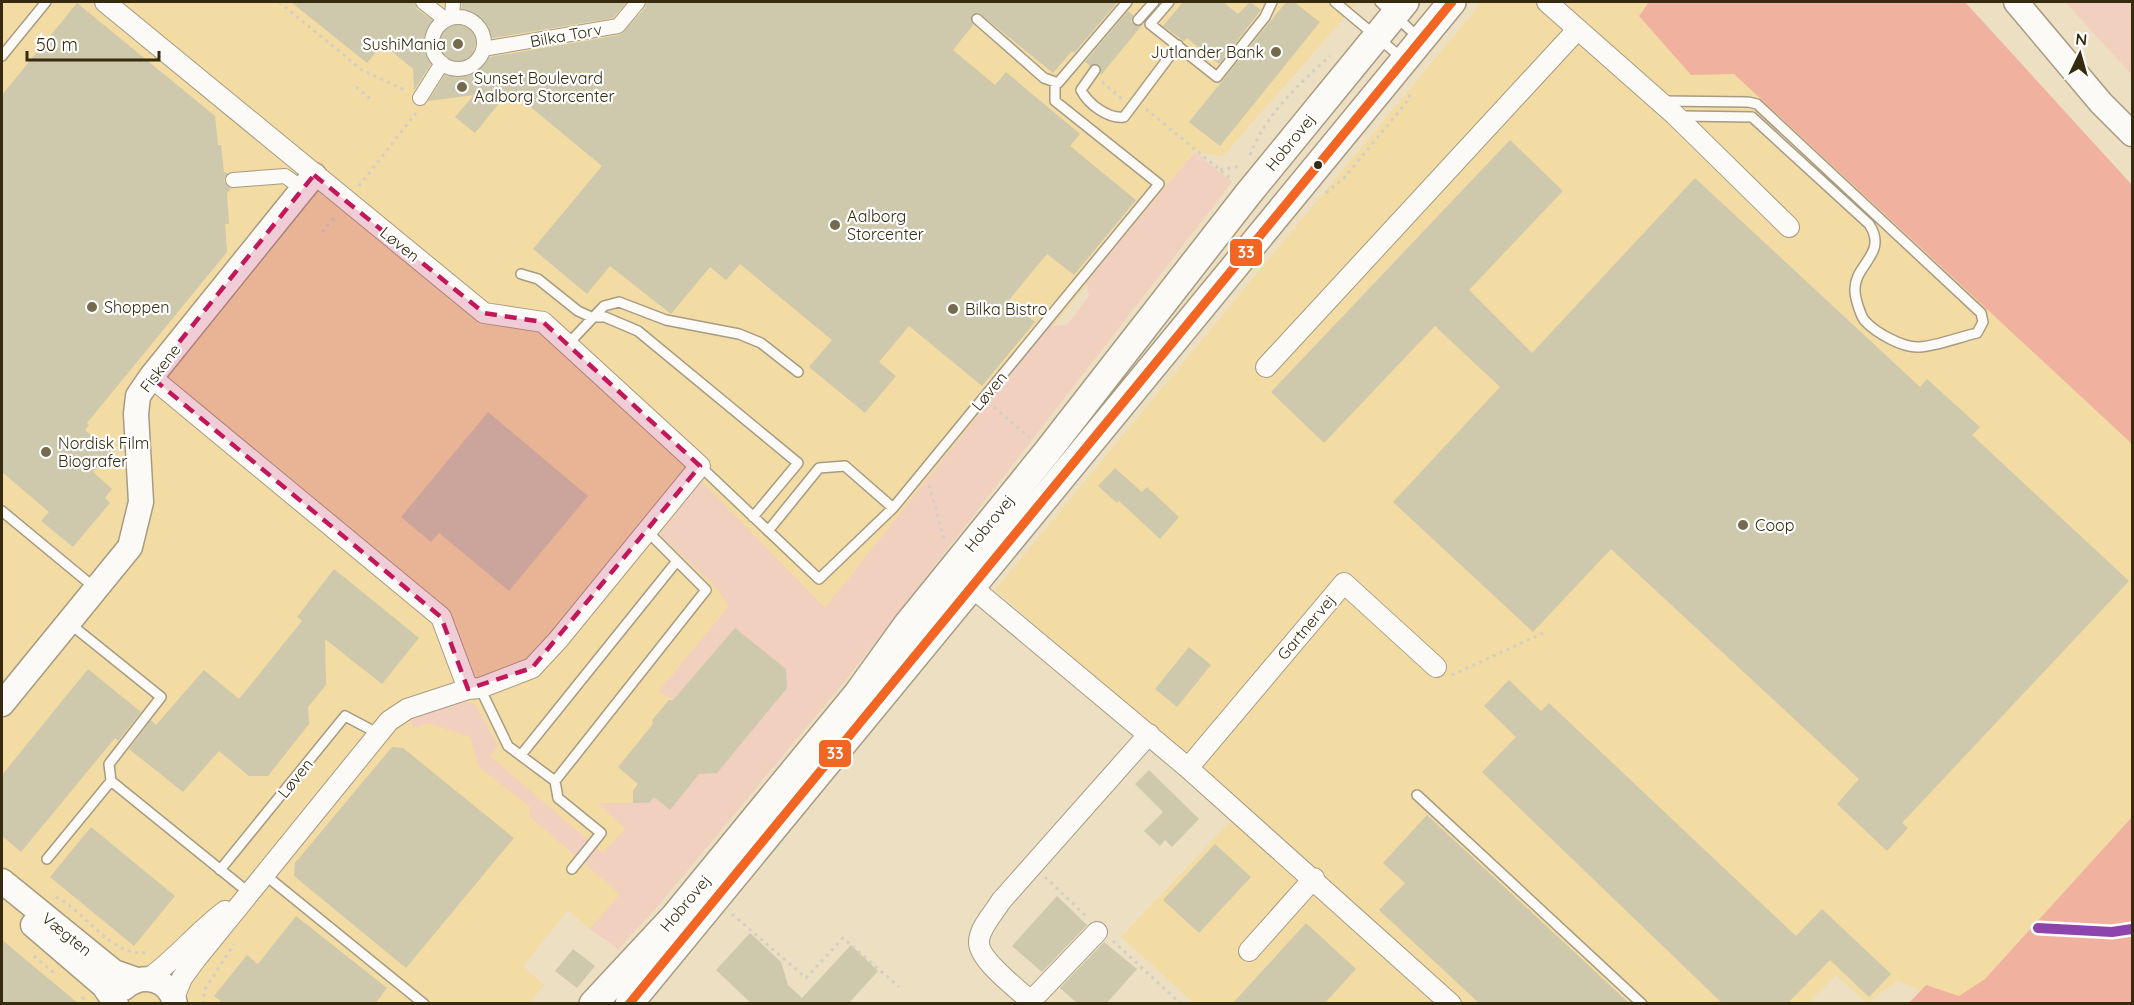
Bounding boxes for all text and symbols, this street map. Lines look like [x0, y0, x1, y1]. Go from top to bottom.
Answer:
street label: Bilka Torv [528, 19, 604, 51]
scale bar [27, 24, 159, 62]
north arrow [2050, 24, 2110, 84]
text: N [2075, 29, 2088, 50]
text: 50 m [36, 33, 78, 56]
place label: SushiMania [363, 34, 446, 54]
marker: SushiMania [451, 37, 465, 51]
place label: Jutlander Bank [1151, 42, 1264, 62]
marker: Jutlander Bank [1269, 45, 1283, 59]
place label: Sunset Boulevard Aalborg Storcenter [474, 68, 615, 106]
marker: Sunset Boulevard Aalborg Storcenter [455, 80, 469, 94]
street label: Hobrovej [1261, 109, 1319, 175]
unlabelled marker [1312, 159, 1324, 171]
place label: Aalborg Storcenter [847, 206, 924, 244]
marker: Aalborg Storcenter [828, 218, 842, 232]
street label: Løven [376, 222, 424, 266]
line badge: 33 [1229, 238, 1263, 267]
text: 33 [1237, 242, 1255, 262]
place label: Shoppen [104, 297, 169, 317]
place label: Bilka Bistro [965, 299, 1047, 319]
marker: Shoppen [85, 300, 99, 314]
marker: Bilka Bistro [946, 302, 960, 316]
street label: Fiskene [135, 340, 185, 396]
street label: Løven [967, 367, 1011, 415]
place label: Nordisk Film Biografer [58, 433, 149, 471]
marker: Nordisk Film Biografer [39, 445, 53, 459]
street label: Hobrovej [960, 490, 1018, 556]
place label: Coop [1755, 515, 1794, 535]
marker: Coop [1736, 518, 1750, 532]
street label: Gartnervej [1273, 590, 1339, 664]
line badge: 33 [818, 739, 852, 768]
text: 33 [826, 743, 844, 763]
street label: Løven [273, 754, 317, 802]
street label: Hobrovej [655, 871, 715, 935]
street label: Vægten [38, 908, 96, 960]

